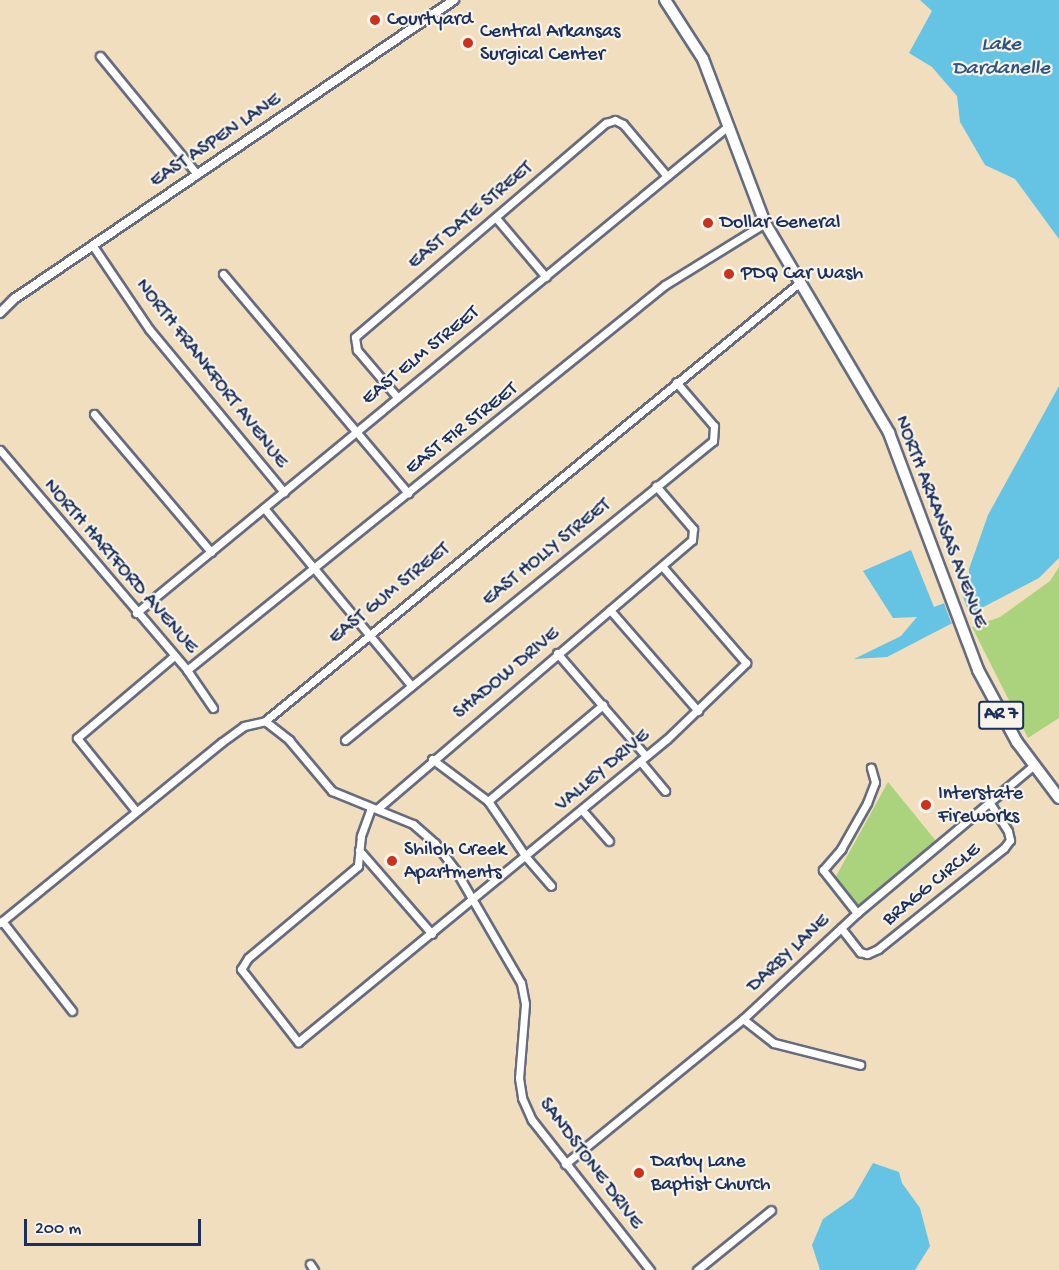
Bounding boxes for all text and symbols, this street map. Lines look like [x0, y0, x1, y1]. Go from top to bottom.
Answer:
place label: Courtyard [387, 8, 473, 32]
marker: Courtyard [368, 13, 382, 27]
place label: Central Arkansas Surgical Center [480, 20, 620, 67]
water label: Lake Dardanelle [952, 33, 1050, 83]
marker: Central Arkansas Surgical Center [461, 36, 475, 50]
street label: EAST ASPEN LANE [146, 88, 286, 194]
street label: EAST DATE STREET [404, 157, 538, 275]
place label: Dollar General [720, 211, 840, 235]
marker: Dollar General [701, 216, 715, 230]
place label: PDQ Car Wash [741, 262, 863, 286]
marker: PDQ Car Wash [722, 267, 736, 281]
street label: NORTH FRANKFORT AVENUE [130, 275, 292, 473]
street label: EAST ELM STREET [357, 301, 485, 411]
street label: EAST FIR STREET [401, 378, 523, 480]
street label: NORTH ARKANSAS AVENUE [888, 413, 992, 631]
street label: NORTH HARTFORD AVENUE [38, 475, 202, 659]
street label: EAST HOLLY STREET [478, 494, 616, 612]
street label: EAST GUM STREET [325, 538, 455, 650]
street label: SHADOW DRIVE [449, 623, 565, 725]
road number: AR 7 [977, 700, 1025, 730]
street label: VALLEY DRIVE [551, 725, 655, 817]
place label: Interstate Fireworks [938, 782, 1023, 829]
marker: Interstate Fireworks [919, 798, 933, 812]
place label: Shiloh Creek Apartments [404, 838, 506, 885]
street label: BRAGG CIRCLE [878, 838, 986, 932]
marker: Shiloh Creek Apartments [385, 854, 399, 868]
street label: DARBY LANE [743, 910, 835, 998]
street label: SANDSTONE DRIVE [533, 1094, 647, 1234]
place label: Darby Lane Baptist Church [651, 1150, 771, 1197]
marker: Darby Lane Baptist Church [632, 1166, 646, 1180]
scale bar [27, 1207, 204, 1245]
text: 200 m [35, 1219, 81, 1240]

